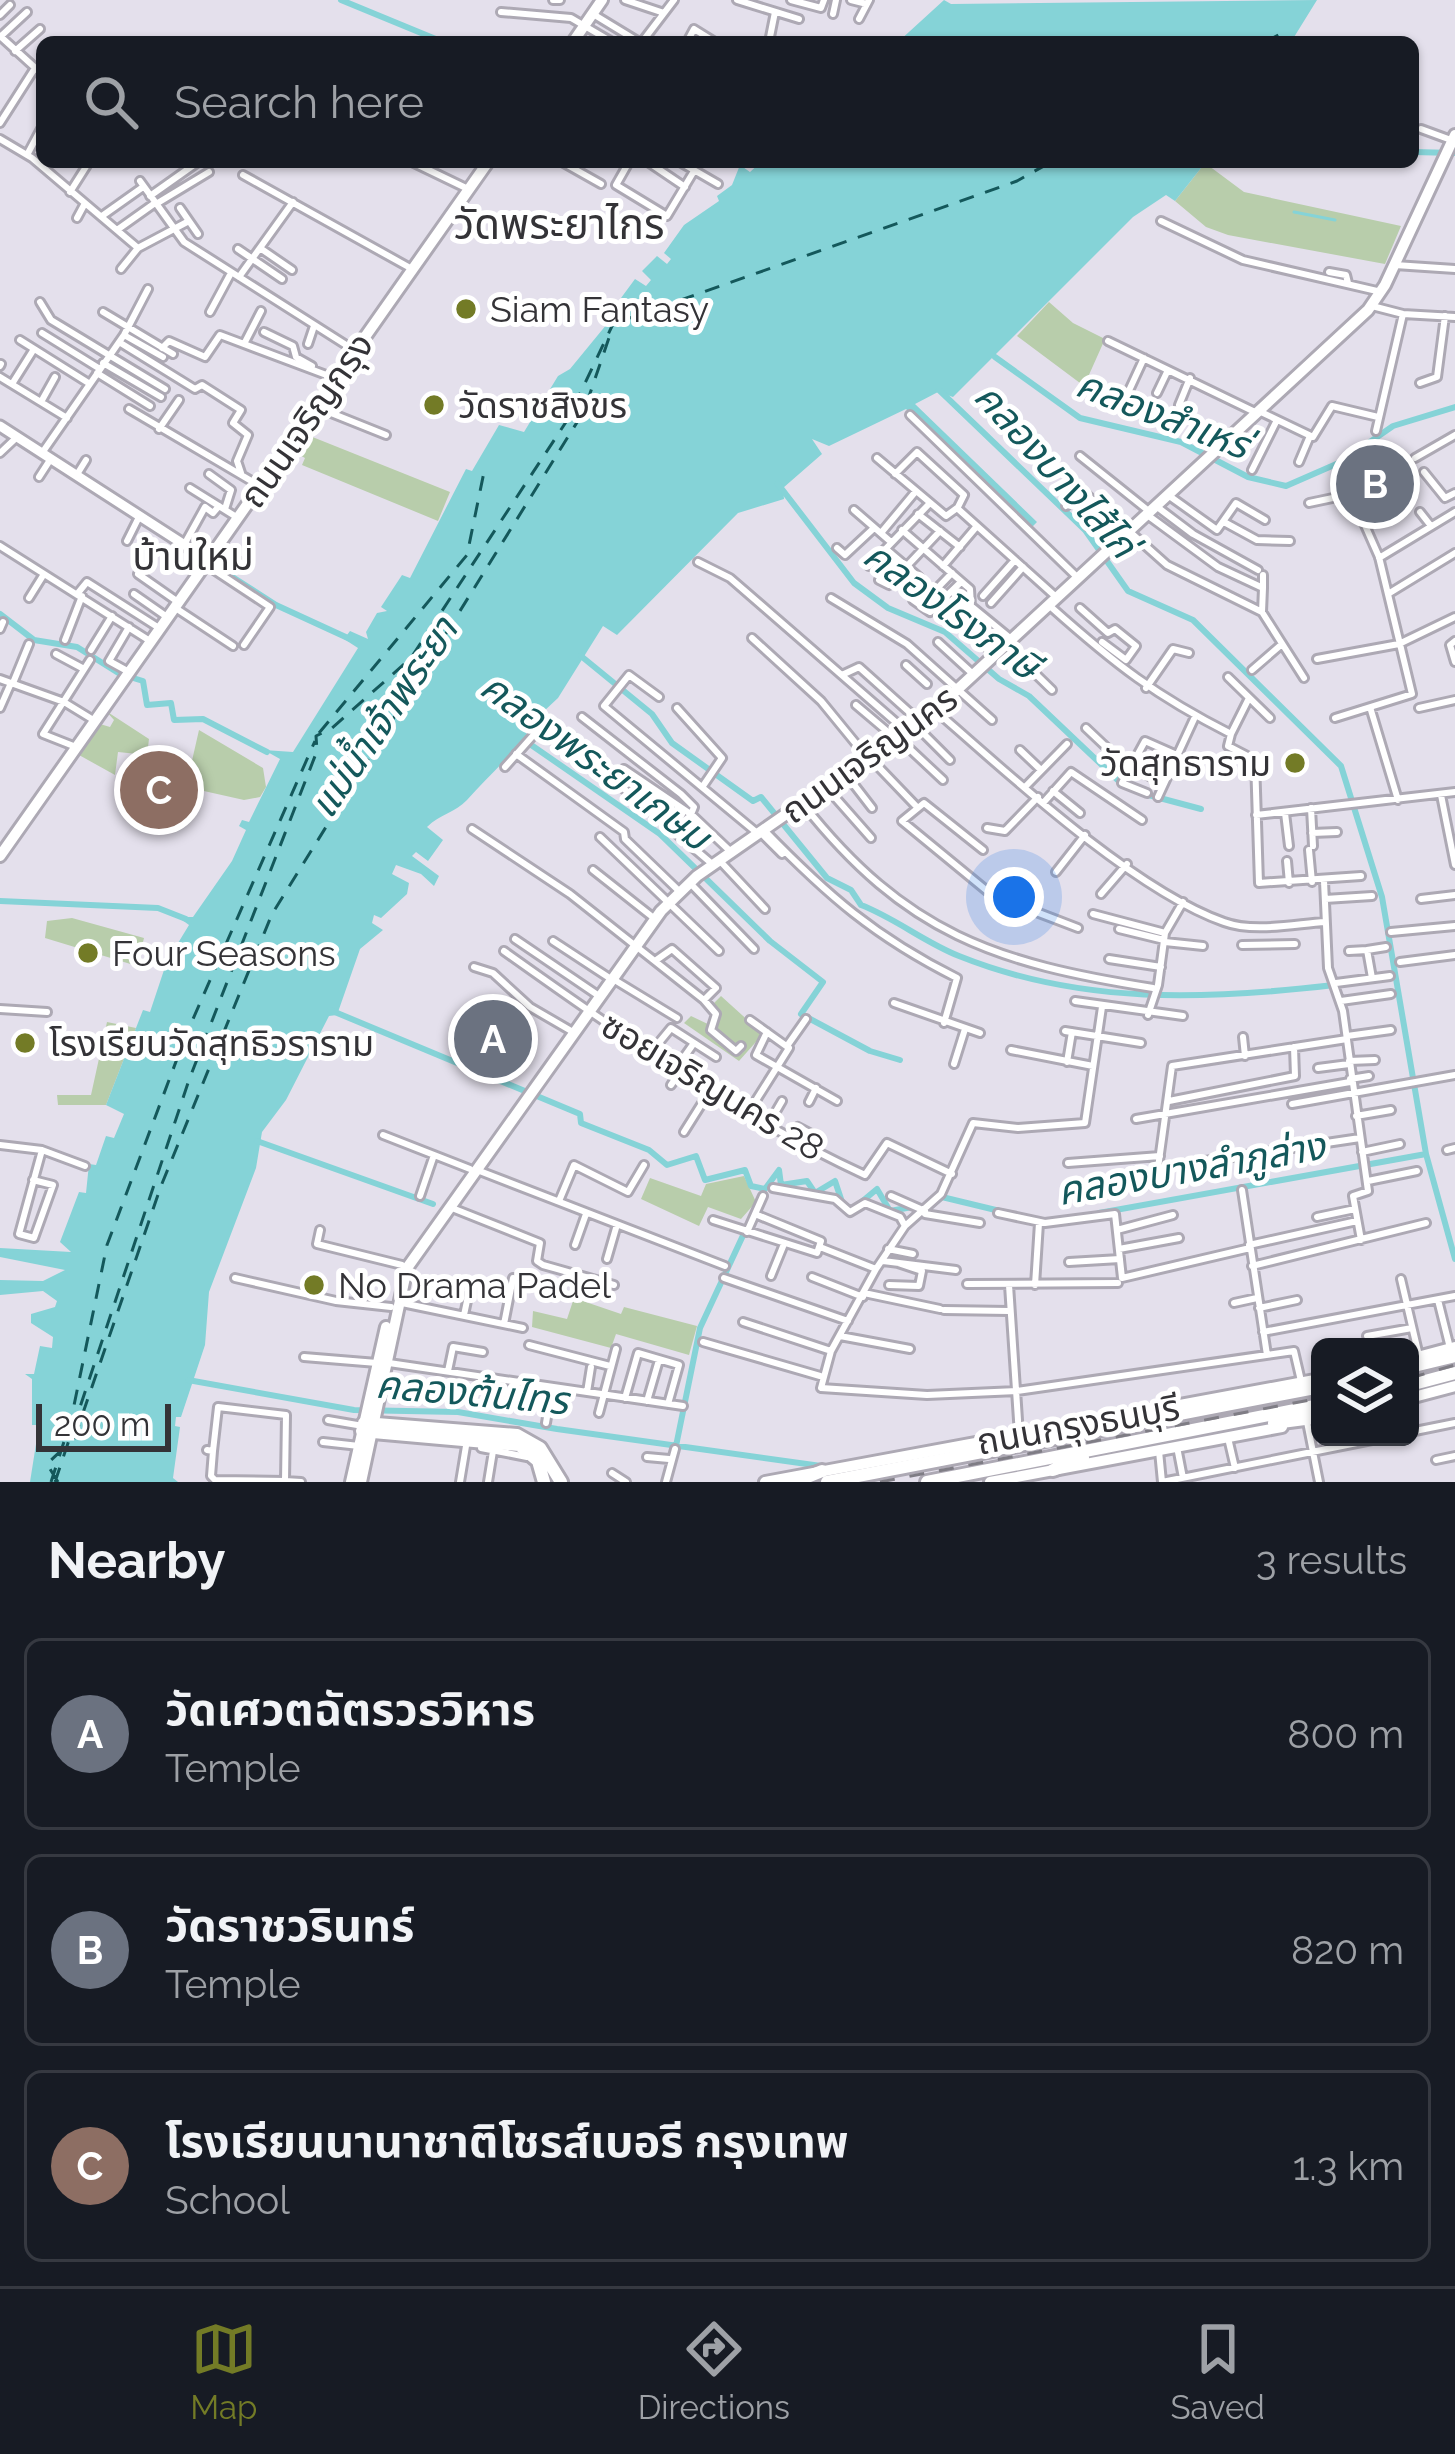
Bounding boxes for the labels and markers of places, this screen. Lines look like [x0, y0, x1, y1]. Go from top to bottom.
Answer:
place label: Siam Fantasy [490, 288, 709, 330]
marker: Siam Fantasy [453, 296, 479, 322]
place label: วัดราชสิงขร [458, 384, 627, 426]
marker: วัดราชสิงขร [421, 392, 447, 418]
pin: B [1336, 439, 1414, 529]
place label: วัดสุทธาราม [1100, 742, 1271, 785]
pin: C [120, 745, 198, 835]
marker: วัดสุทธาราม [1282, 750, 1308, 776]
place label: Four Seasons [112, 932, 336, 974]
marker: Four Seasons [75, 940, 101, 966]
pin: A [454, 994, 532, 1084]
place label: โรงเรียนวัดสุทธิวราราม [49, 1022, 374, 1065]
marker: โรงเรียนวัดสุทธิวราราม [12, 1030, 38, 1056]
place label: No Drama Padel [338, 1264, 611, 1306]
marker: No Drama Padel [301, 1272, 327, 1298]

